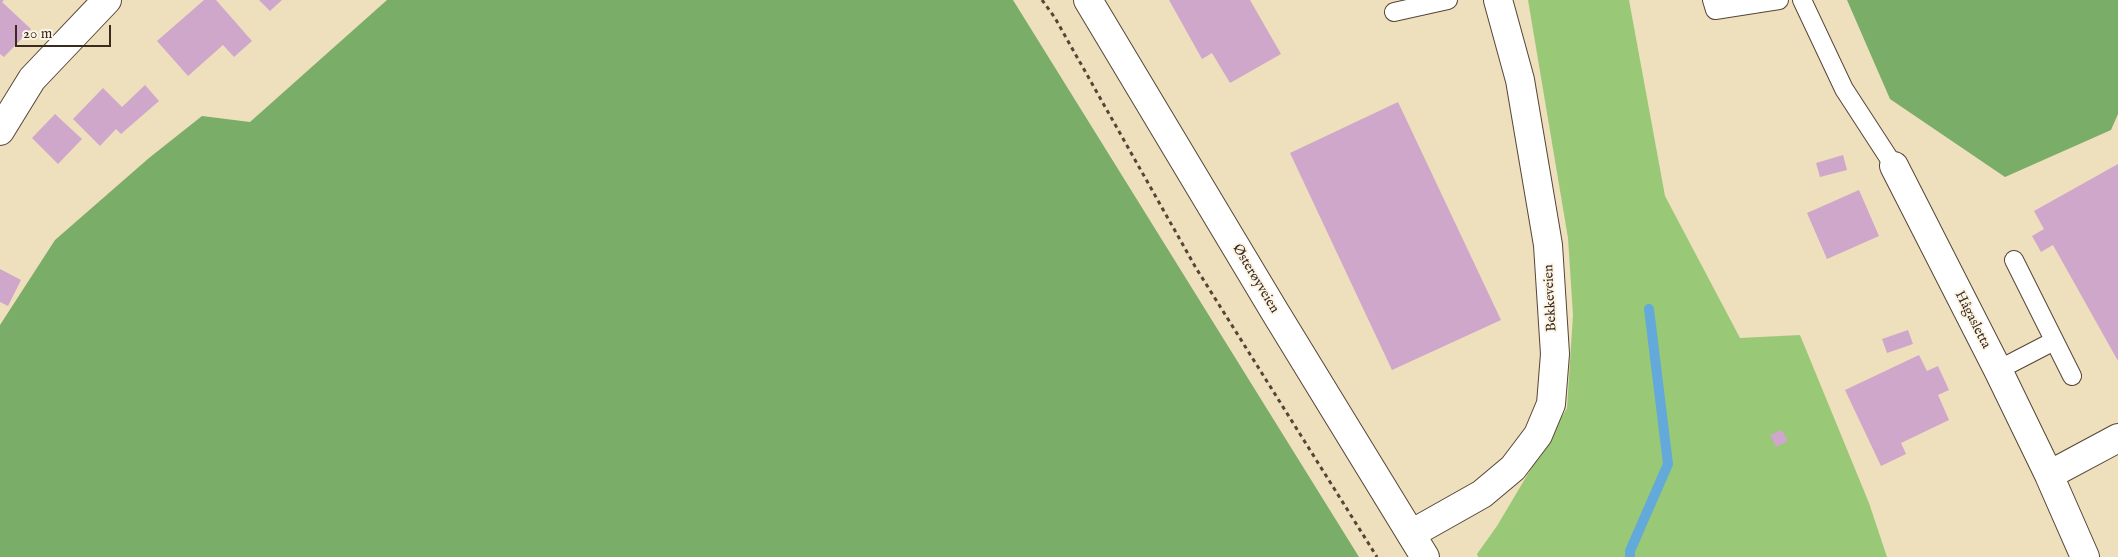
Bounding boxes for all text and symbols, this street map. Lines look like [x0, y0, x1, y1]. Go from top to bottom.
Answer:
scale bar [18, 15, 114, 47]
text: 20 m [23, 24, 52, 43]
street label: Østerøyveien [1228, 242, 1282, 316]
street label: Bekkeveien [1541, 264, 1561, 332]
street label: Hågasletta [1950, 288, 1994, 352]

